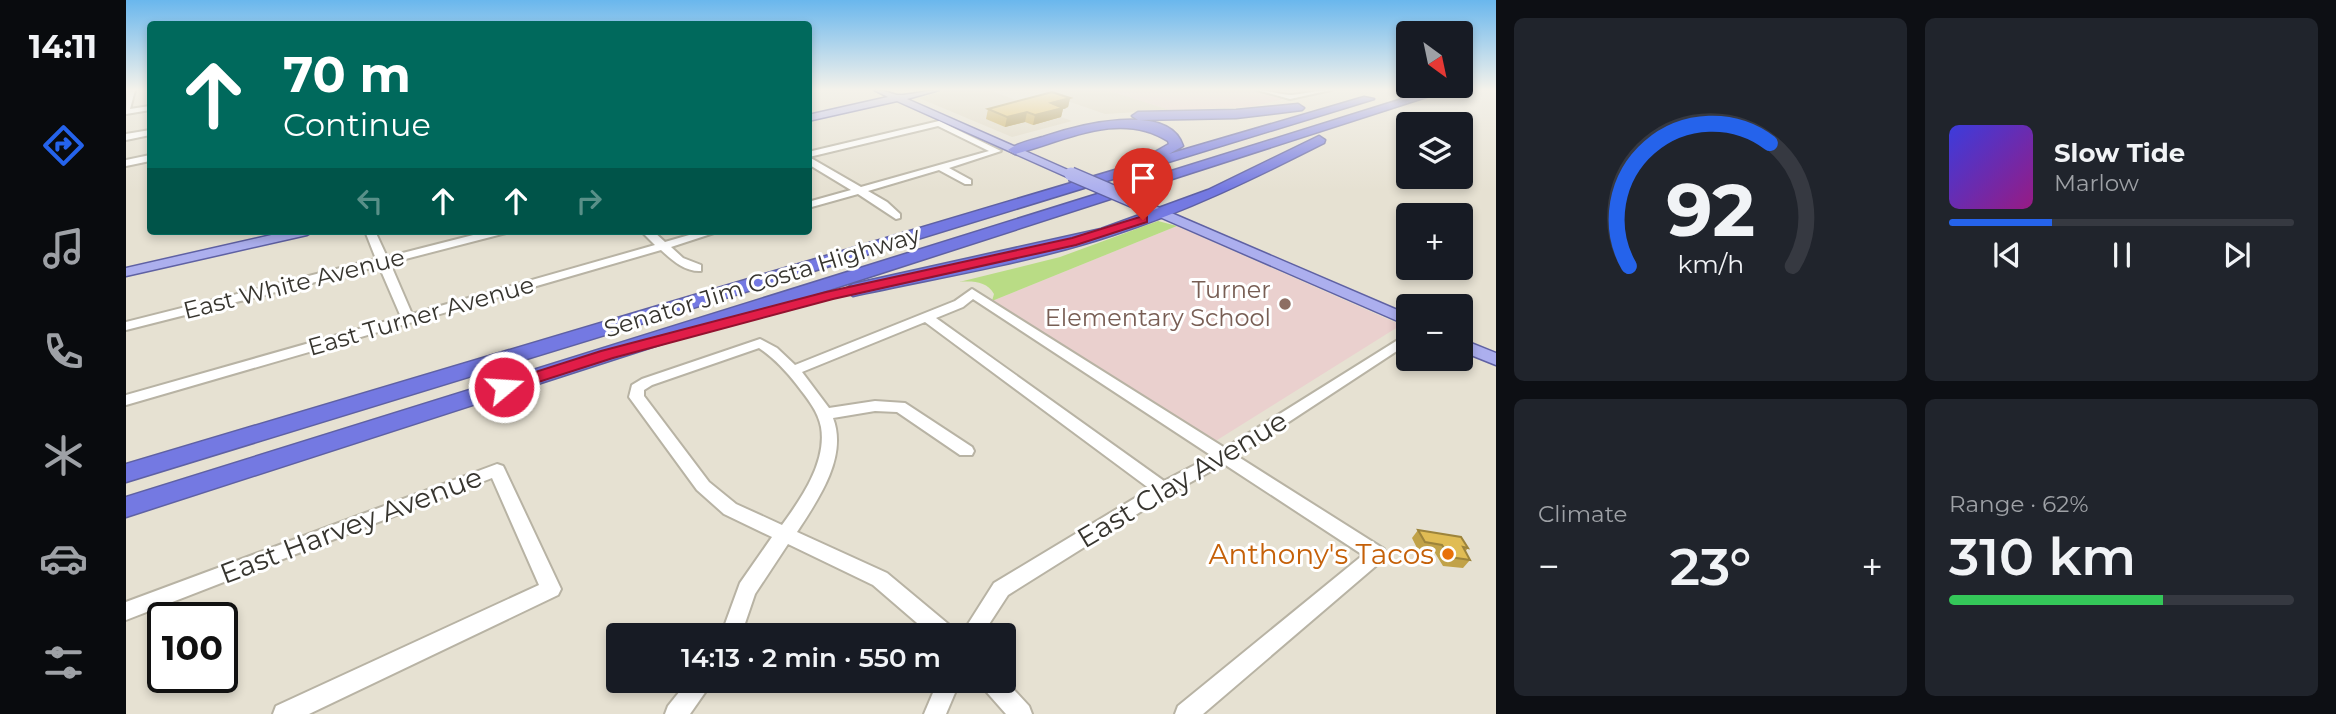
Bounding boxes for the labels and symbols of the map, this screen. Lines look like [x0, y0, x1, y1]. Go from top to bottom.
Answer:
north arrow [1396, 21, 1474, 98]
pin [1113, 148, 1173, 220]
street label: Senator Jim Costa Highway [600, 220, 923, 343]
street label: East White Avenue [180, 242, 408, 325]
street label: East Turner Avenue [304, 269, 537, 362]
place label: Turner Elementary School [1045, 275, 1271, 332]
marker: Turner Elementary School [1277, 296, 1293, 312]
position arrow [467, 350, 541, 424]
street label: East Clay Avenue [1071, 403, 1293, 555]
street label: East Harvey Avenue [215, 459, 487, 591]
place label: Anthony's Tacos [1208, 537, 1434, 571]
marker: Anthony's Tacos [1440, 546, 1456, 562]
speed limit sign: 100 [147, 602, 238, 693]

